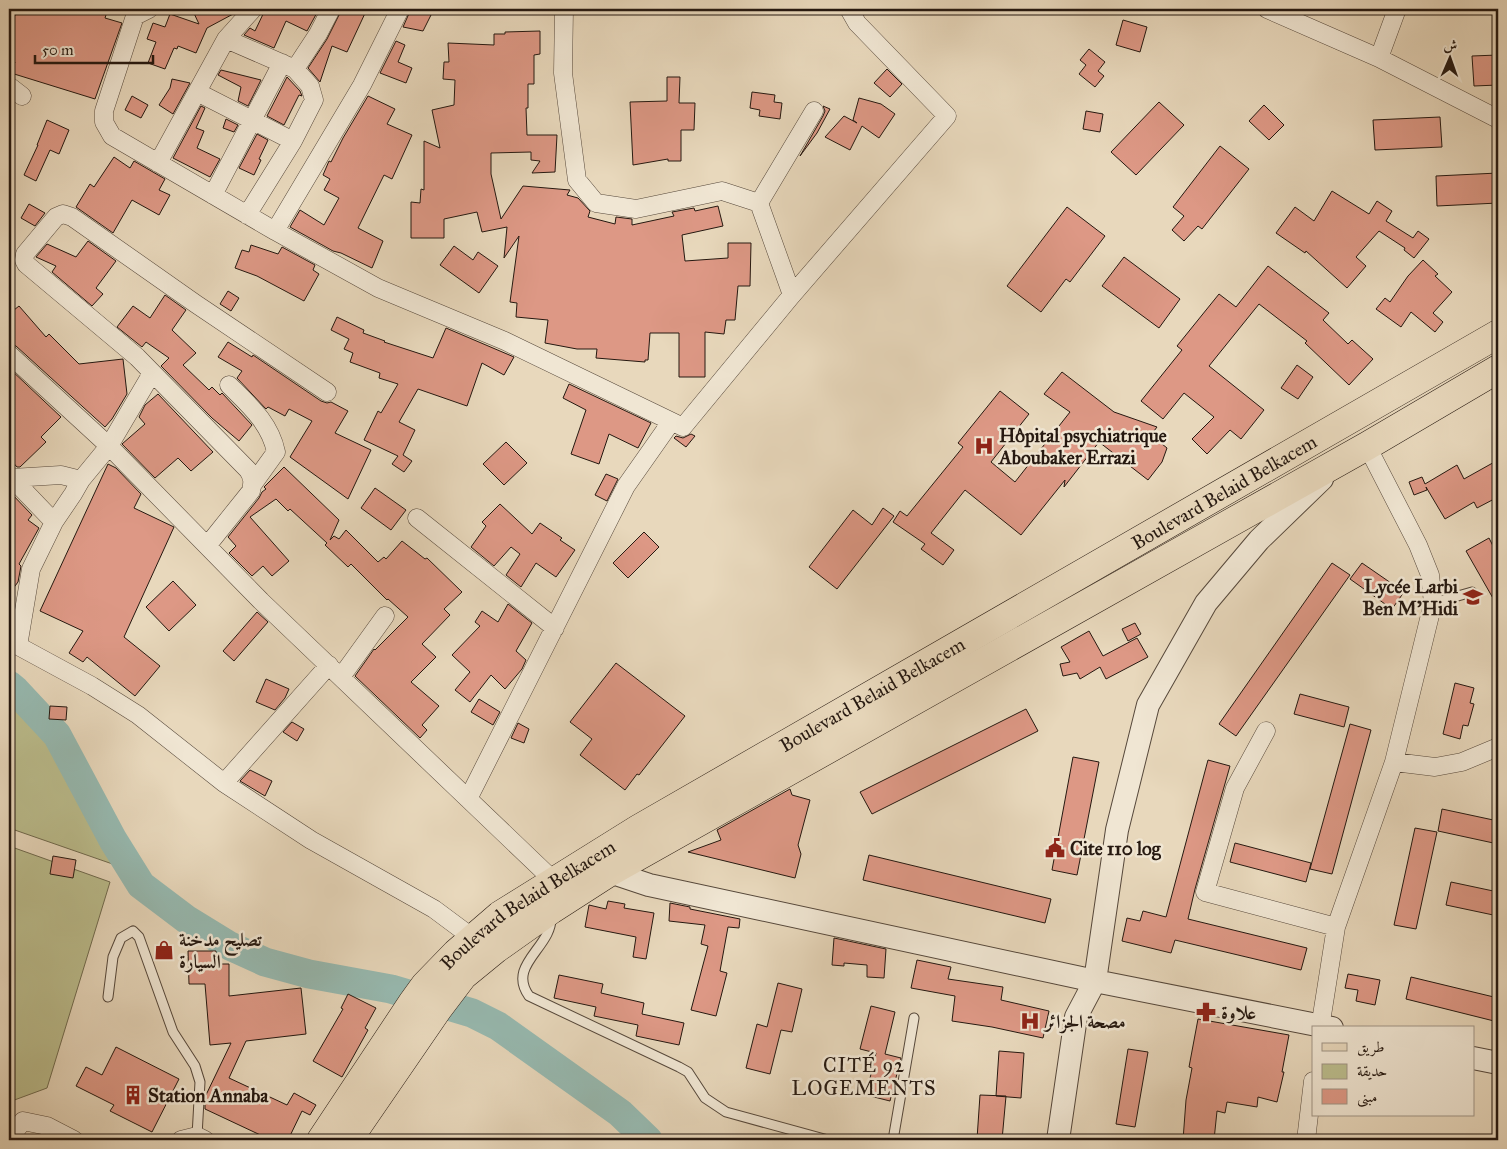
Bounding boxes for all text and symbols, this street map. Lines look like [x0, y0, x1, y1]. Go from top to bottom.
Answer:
scale bar [35, 32, 152, 64]
north arrow [1424, 32, 1474, 82]
text: ش [1443, 37, 1458, 54]
text: 50 m [42, 41, 74, 59]
place label: Hôpital psychiatrique Aboubaker Errazi [997, 424, 1167, 469]
street label: Boulevard Belaid Belkacem [1127, 429, 1321, 554]
hospital icon: Hôpital psychiatrique Aboubaker Errazi [973, 435, 995, 457]
place label: Lycée Larbi Ben M'Hidi [1362, 575, 1459, 620]
school or university icon: Lycée Larbi Ben M'Hidi [1462, 586, 1484, 608]
street label: Boulevard Belaid Belkacem [775, 632, 969, 757]
street label: Boulevard Belaid Belkacem [435, 835, 620, 974]
public building icon: Cite 110 log [1044, 837, 1066, 859]
place label: Cite 110 log [1070, 837, 1162, 861]
place label: تصليح مدخنة السيارة [179, 928, 262, 973]
shop icon: تصليح مدخنة السيارة [153, 939, 175, 961]
pharmacy icon: علاوة [1195, 1001, 1217, 1023]
place label: علاوة [1221, 1001, 1256, 1024]
hospital icon: مصحة الجزائر [1019, 1010, 1041, 1032]
place label: مصحة الجزائر [1043, 1010, 1126, 1034]
legend [1312, 1026, 1474, 1116]
text: طريق [1357, 1038, 1384, 1057]
district label: CITÉ 92 LOGEMENTS [791, 1051, 937, 1100]
text: حديقة [1357, 1062, 1387, 1080]
building icon: Station Annaba [122, 1084, 144, 1106]
place label: Station Annaba [148, 1084, 269, 1107]
text: مبنى [1357, 1088, 1377, 1108]

